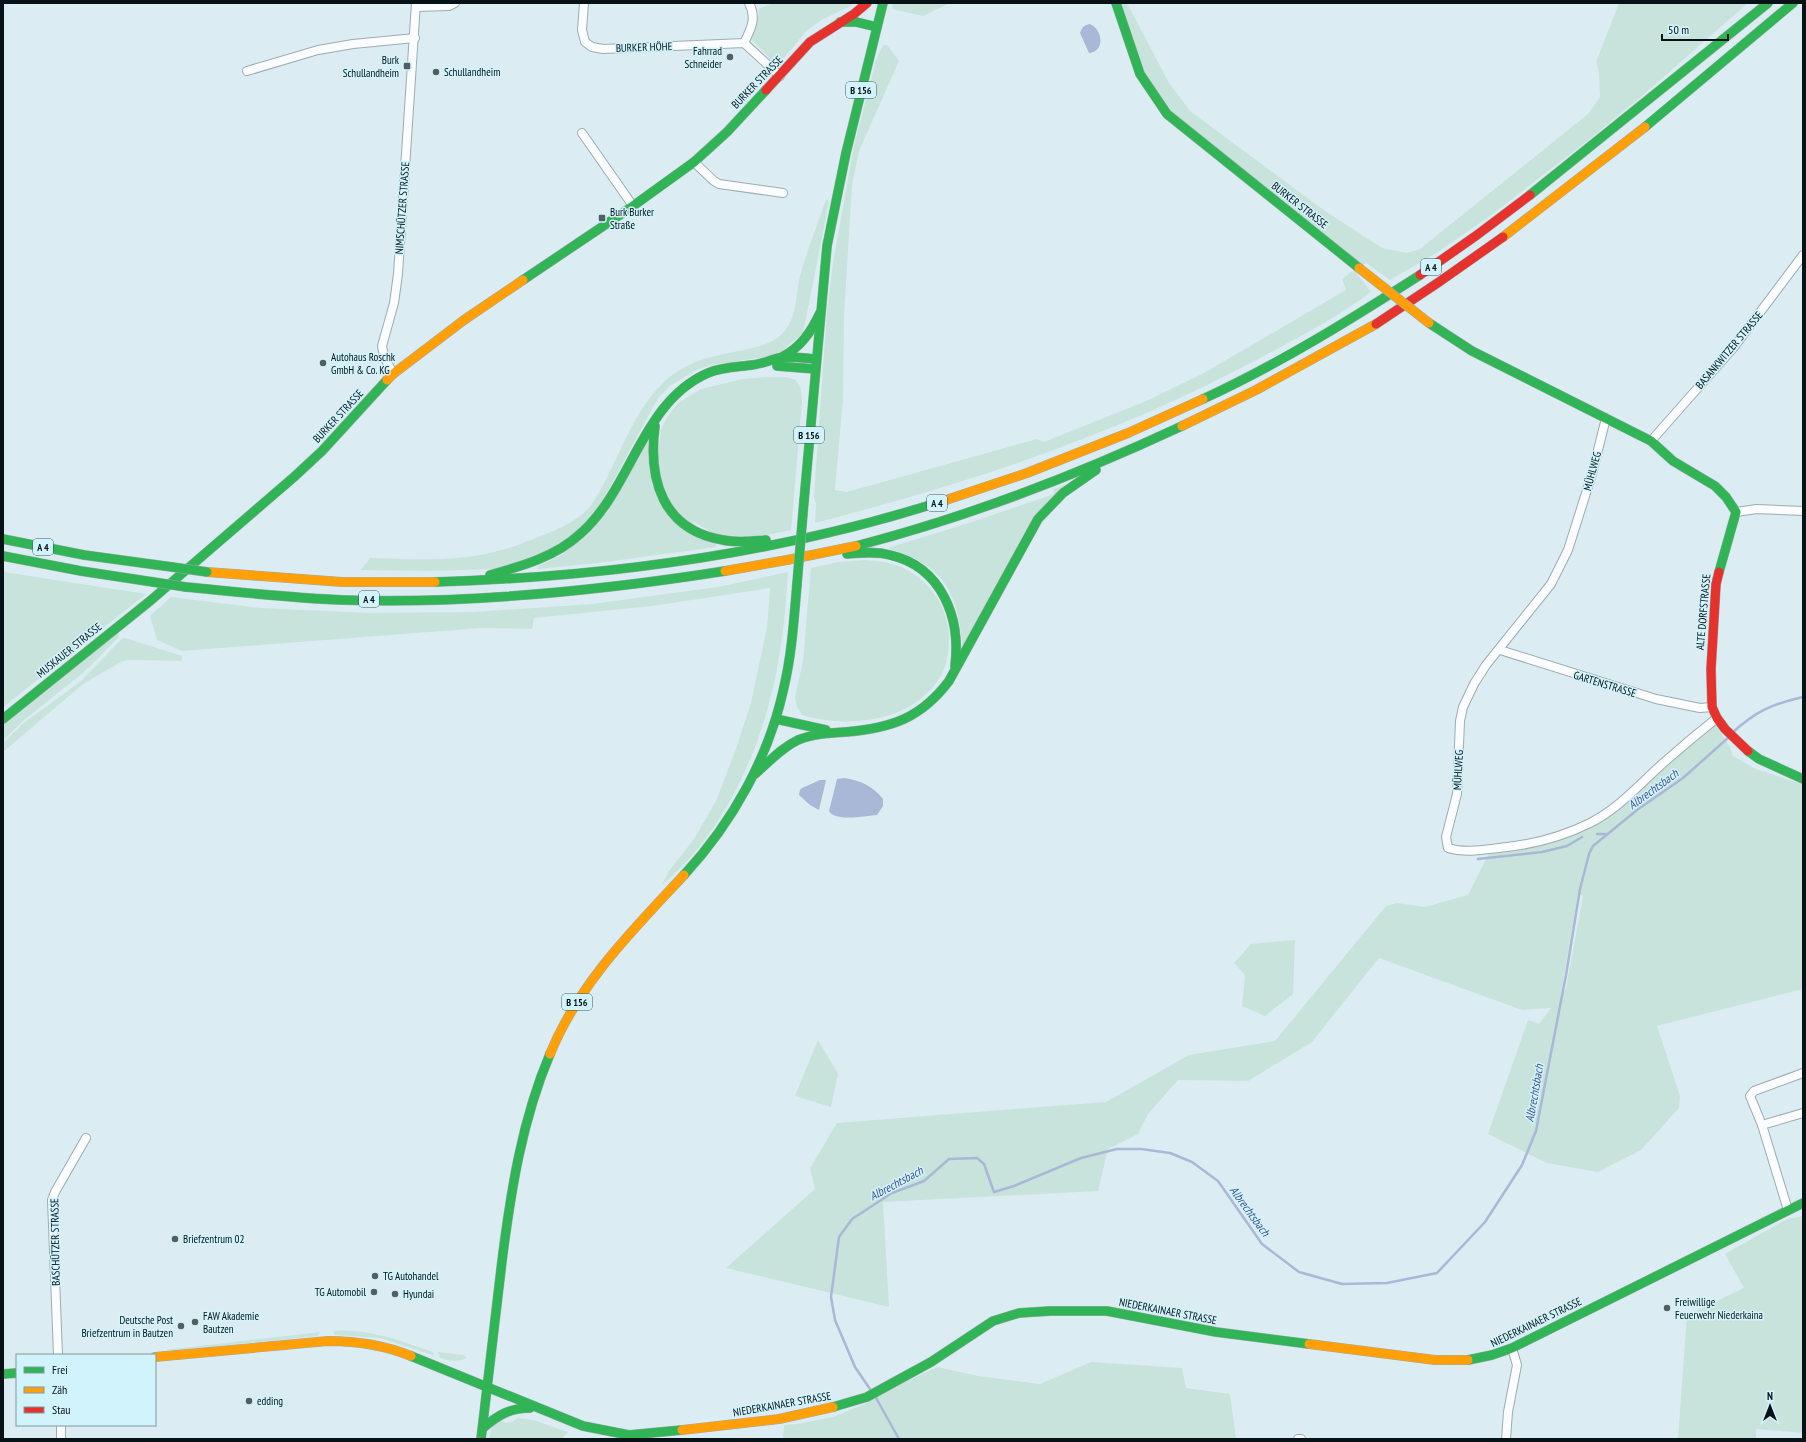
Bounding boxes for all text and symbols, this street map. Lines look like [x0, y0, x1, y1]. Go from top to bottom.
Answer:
scale bar [1662, 16, 1728, 42]
text: 50 m [1668, 22, 1689, 37]
street label: BURKER HÖHE [616, 39, 673, 55]
place label: Fahrrad Schneider [684, 44, 722, 71]
marker: Fahrrad Schneider [725, 52, 735, 62]
place label: Burk Schullandheim [343, 53, 400, 80]
street label: BURKER STRASSE [728, 53, 786, 111]
marker: Burk Schullandheim [402, 61, 412, 71]
place label: Schullandheim [444, 65, 500, 79]
marker: Schullandheim [431, 67, 441, 77]
road number: B 156 [846, 82, 876, 98]
street label: NIMSCHÜTZER STRASSE [392, 161, 412, 255]
street label: BURKER STRASSE [1269, 179, 1331, 232]
place label: Burk Burker Straße [610, 205, 654, 232]
marker: Burk Burker Straße [597, 213, 607, 223]
road number: A 4 [1421, 259, 1441, 275]
street label: BASANKWITZER STRASSE [1692, 308, 1766, 392]
place label: Autohaus Roschk GmbH & Co. KG [331, 350, 396, 377]
marker: Autohaus Roschk GmbH & Co. KG [318, 358, 328, 368]
street label: BURKER STRASSE [310, 386, 366, 446]
road number: B 156 [794, 427, 824, 443]
street label: MÜHLWEG [1580, 450, 1604, 492]
road number: A 4 [927, 495, 947, 511]
road number: A 4 [33, 539, 53, 555]
street label: ALTE DORFSTRASSE [1693, 573, 1713, 651]
road number: A 4 [359, 591, 379, 607]
street label: MUSKAUER STRASSE [34, 619, 105, 681]
street label: GARTENSTRASSE [1572, 668, 1638, 700]
street label: MÜHLWEG [1450, 750, 1466, 790]
water label: Albrechtsbach [1625, 765, 1682, 812]
road number: B 156 [562, 994, 592, 1010]
water label: Albrechtsbach [1522, 1062, 1547, 1123]
water label: Albrechtsbach [867, 1162, 926, 1203]
water label: Albrechtsbach [1227, 1183, 1274, 1240]
street label: BASCHÜTZER STRASSE [47, 1198, 63, 1286]
place label: Briefzentrum 02 [183, 1232, 244, 1246]
marker: Briefzentrum 02 [170, 1234, 180, 1244]
place label: TG Autohandel [383, 1269, 439, 1283]
marker: TG Autohandel [370, 1271, 380, 1281]
place label: TG Automobil [315, 1285, 366, 1299]
marker: TG Automobil [369, 1287, 379, 1297]
place label: Hyundai [403, 1287, 434, 1301]
marker: Hyundai [390, 1289, 400, 1299]
street label: NIEDERKAINAER STRASSE [1488, 1294, 1584, 1350]
street label: NIEDERKAINAER STRASSE [1118, 1295, 1218, 1327]
place label: Freiwillige Feuerwehr Niederkaina [1675, 1295, 1763, 1322]
marker: Freiwillige Feuerwehr Niederkaina [1662, 1303, 1672, 1313]
place label: FAW Akademie Bautzen [203, 1309, 259, 1336]
place label: Deutsche Post Briefzentrum in Bautzen [81, 1313, 173, 1340]
marker: FAW Akademie Bautzen [190, 1317, 200, 1327]
marker: Deutsche Post Briefzentrum in Bautzen [176, 1321, 186, 1331]
legend [16, 1354, 156, 1426]
text: Frei [52, 1362, 68, 1377]
text: Zäh [52, 1382, 67, 1397]
north arrow [1750, 1386, 1790, 1426]
street label: NIEDERKAINAER STRASSE [732, 1388, 832, 1420]
text: N [1767, 1389, 1773, 1403]
place label: edding [257, 1394, 283, 1408]
marker: edding [244, 1396, 254, 1406]
text: Stau [52, 1402, 70, 1417]

